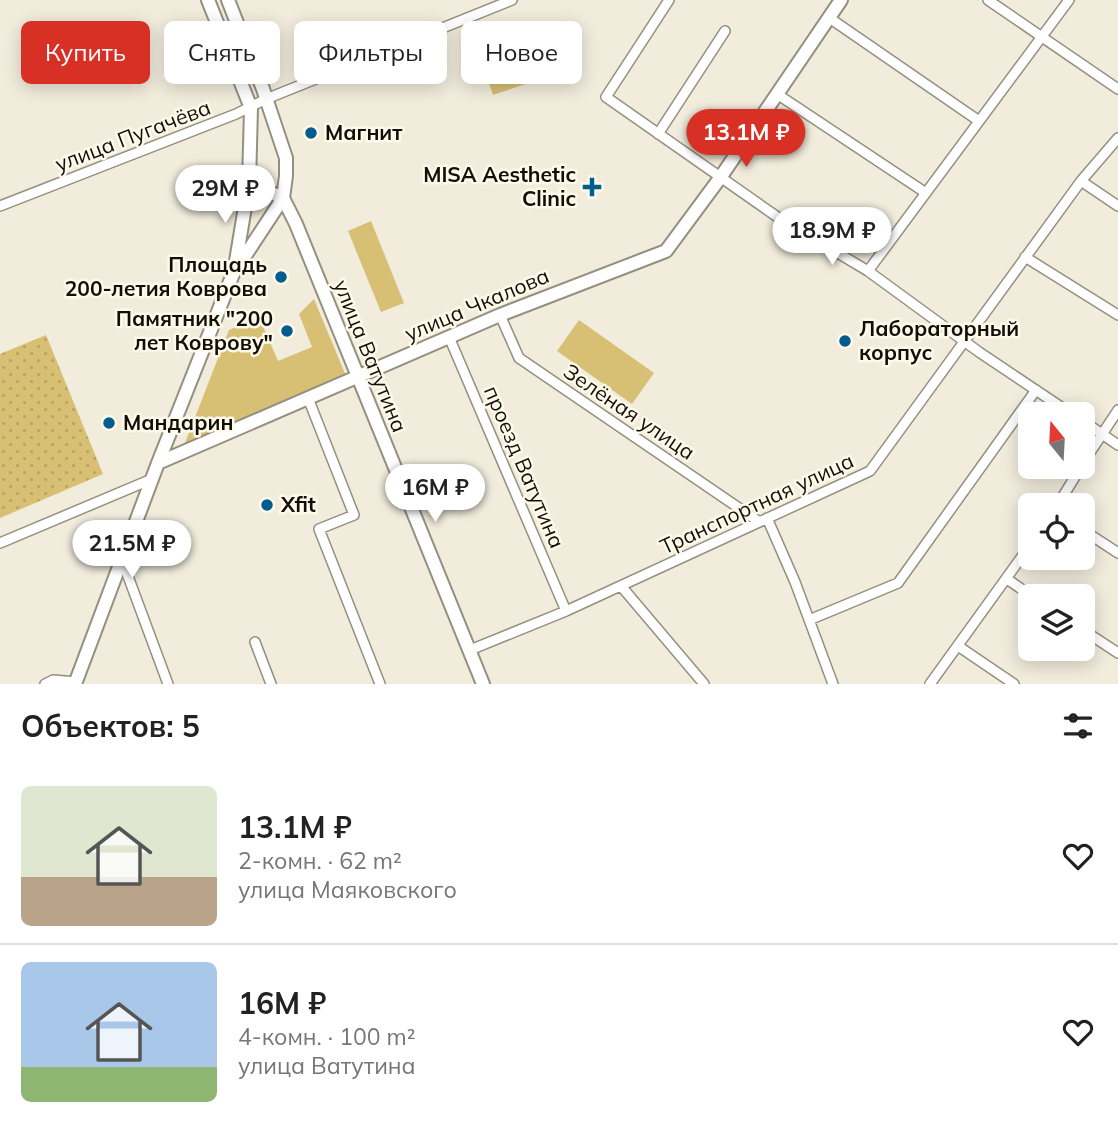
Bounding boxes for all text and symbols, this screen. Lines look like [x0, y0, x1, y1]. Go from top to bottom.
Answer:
chip: Купить [21, 21, 150, 84]
chip: Снять [164, 21, 280, 84]
chip: Фильтры [294, 21, 447, 84]
chip: Новое [461, 21, 582, 84]
street label: улица Пугачёва [51, 93, 214, 177]
pin: 13.1M ₽ [681, 110, 811, 169]
text: 13.1M ₽ [702, 117, 790, 146]
place label: Магнит [325, 119, 403, 145]
marker: Магнит [303, 125, 319, 141]
place label: MISA Aesthetic Clinic [423, 161, 576, 211]
pin: 29M ₽ [176, 166, 274, 225]
text: 29M ₽ [191, 173, 259, 202]
marker: MISA Aesthetic Clinic [582, 177, 602, 197]
pin: 18.9M ₽ [767, 208, 897, 267]
text: 18.9M ₽ [788, 215, 876, 244]
place label: Площадь 200-летия Коврова [65, 251, 267, 301]
street label: улица Чкалова [400, 262, 553, 346]
marker: Площадь 200-летия Коврова [273, 269, 289, 285]
street label: улица Ватутина [328, 276, 413, 436]
place label: Памятник "200 лет Коврову" [116, 305, 273, 355]
place label: Лабораторный корпус [859, 315, 1019, 365]
marker: Памятник "200 лет Коврову" [279, 323, 295, 339]
marker: Лабораторный корпус [837, 333, 853, 349]
street label: Зелёная улица [559, 358, 700, 465]
street label: проезд Ватутина [479, 382, 571, 552]
north arrow [1018, 402, 1096, 480]
map controls [1018, 402, 1095, 661]
place label: Мандарин [123, 409, 233, 435]
marker: Мандарин [101, 415, 117, 431]
street label: Транспортная улица [656, 447, 857, 559]
pin: 16M ₽ [386, 464, 484, 524]
text: 16M ₽ [401, 472, 469, 501]
place label: Xfit [280, 491, 316, 517]
button: locate [1018, 493, 1095, 570]
marker: Xfit [259, 497, 275, 513]
pin: 21.5M ₽ [67, 520, 197, 580]
text: 21.5M ₽ [88, 528, 176, 557]
button: layers [1018, 584, 1095, 661]
text: Объектов: 5 [21, 707, 200, 745]
icon: filters [1059, 707, 1097, 745]
text: 13.1M ₽ [238, 808, 352, 846]
icon: home [77, 814, 161, 898]
icon: heart [1059, 837, 1097, 875]
text: 2-комн. · 62 m² [238, 846, 402, 875]
text: улица Маяковского [238, 875, 457, 904]
text: 16M ₽ [238, 984, 326, 1022]
icon: home [77, 990, 161, 1074]
icon: heart [1059, 1013, 1097, 1051]
text: 4-комн. · 100 m² [238, 1022, 416, 1051]
text: улица Ватутина [238, 1051, 416, 1080]

